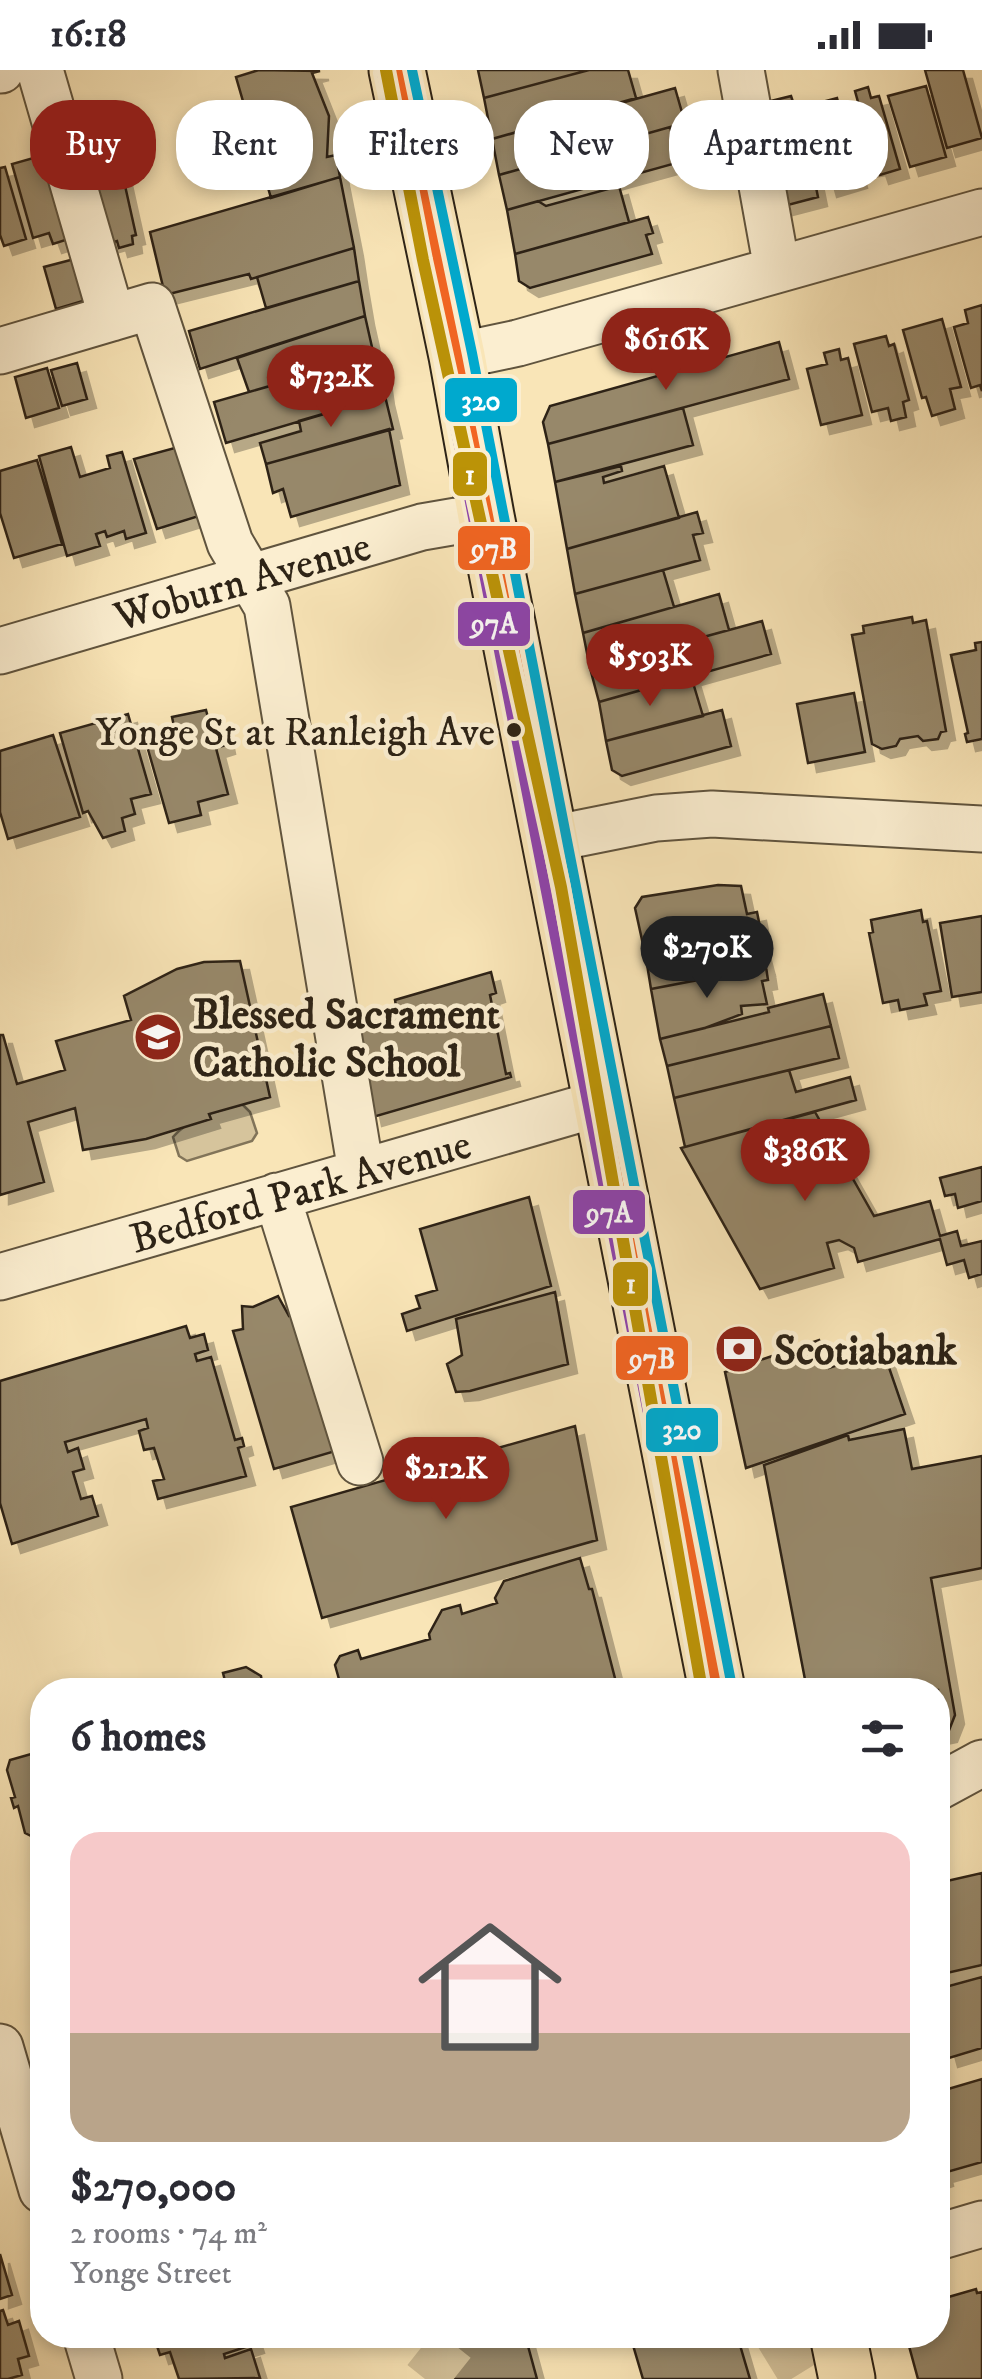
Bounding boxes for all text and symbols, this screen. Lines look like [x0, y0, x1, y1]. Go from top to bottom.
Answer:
text: 16:18 [50, 11, 126, 59]
chip: Buy [30, 100, 156, 190]
chip: Rent [176, 100, 313, 190]
chip: Filters [333, 100, 494, 190]
chip: New [514, 100, 649, 190]
chip: Apartment [669, 100, 888, 190]
pin: $616K [596, 308, 736, 393]
text: $616K [624, 320, 708, 360]
pin: $732K [261, 345, 401, 430]
text: $732K [289, 357, 373, 397]
line badge: 320 [443, 376, 519, 424]
text: 320 [461, 384, 501, 419]
line badge: 1 [451, 450, 489, 498]
text: 1 [465, 458, 475, 493]
street label: Woburn Avenue [108, 521, 377, 645]
line badge: 97B [456, 524, 532, 572]
text: 97B [469, 532, 517, 567]
line badge: 97A [456, 600, 532, 648]
text: 97A [469, 607, 518, 642]
pin: $593K [580, 624, 720, 709]
text: $593K [608, 636, 692, 676]
place label: Yonge St at Ranleigh Ave [96, 709, 495, 759]
marker: Yonge St at Ranleigh Ave [504, 720, 524, 740]
pin: $270K [637, 916, 777, 1001]
text: $270K [663, 928, 751, 968]
place label: Blessed Sacrament Catholic School [193, 990, 501, 1090]
school or university icon: Blessed Sacrament Catholic School [132, 1011, 184, 1063]
street label: Bedford Park Avenue [124, 1119, 477, 1266]
pin: $386K [735, 1119, 875, 1204]
text: $386K [763, 1131, 847, 1171]
line badge: 97A [571, 1188, 647, 1236]
text: 97A [584, 1196, 633, 1231]
line badge: 1 [611, 1260, 650, 1308]
text: 1 [626, 1267, 636, 1302]
bank icon: Scotiabank [713, 1323, 765, 1375]
place label: Scotiabank [774, 1326, 958, 1378]
line badge: 97B [614, 1334, 690, 1382]
text: 97B [627, 1342, 675, 1377]
line badge: 320 [644, 1406, 720, 1454]
text: 320 [662, 1413, 702, 1448]
pin: $212K [376, 1437, 516, 1522]
text: $212K [404, 1449, 488, 1489]
icon: filters [855, 1711, 910, 1766]
text: 6 homes [70, 1712, 206, 1764]
icon: home [400, 1897, 580, 2077]
text: $270,000 [70, 2162, 236, 2214]
text: 2 rooms · 74 m² [70, 2214, 267, 2254]
text: Yonge Street [70, 2254, 232, 2294]

